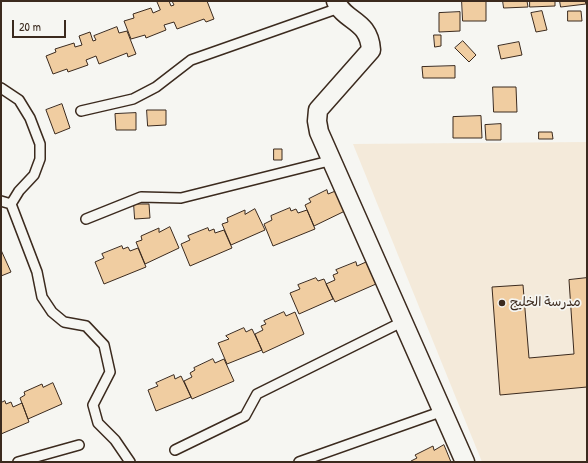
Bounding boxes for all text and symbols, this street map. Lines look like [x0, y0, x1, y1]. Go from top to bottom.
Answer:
scale bar [14, 12, 68, 38]
text: 20 m [19, 18, 41, 35]
place label: مدرسة الخليج [510, 295, 581, 311]
marker: مدرسة الخليج [497, 298, 507, 308]

